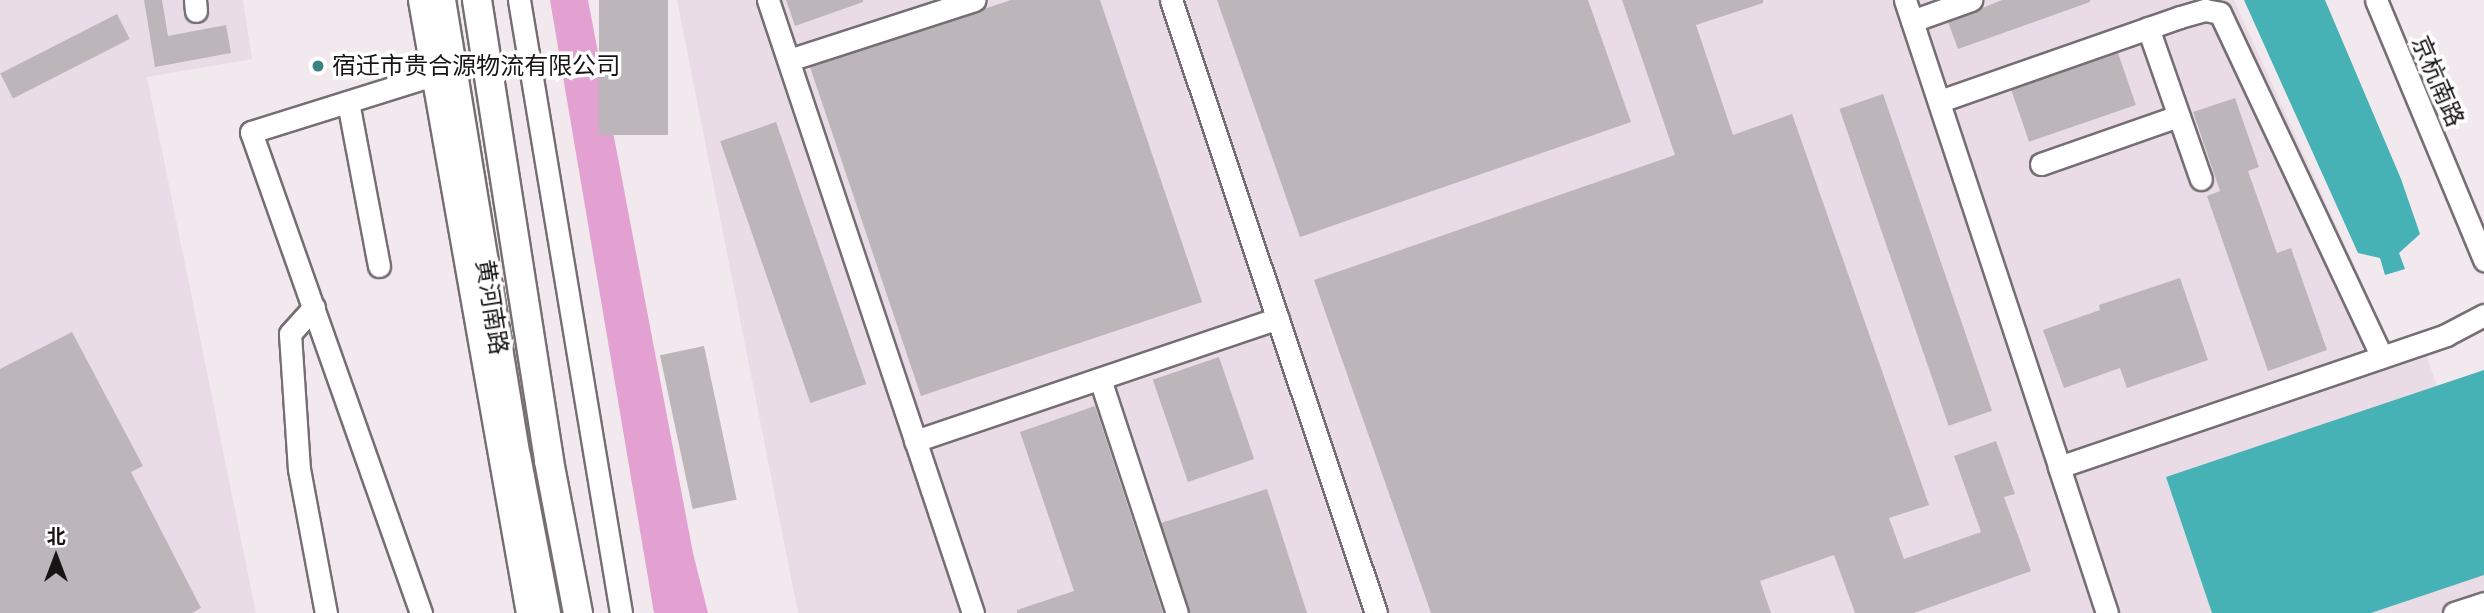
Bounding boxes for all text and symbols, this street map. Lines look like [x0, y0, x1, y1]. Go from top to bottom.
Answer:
street label: 京杭南路 [2406, 31, 2470, 131]
place label: 宿迁市贵合源物流有限公司 [332, 52, 620, 80]
marker: 宿迁市贵合源物流有限公司 [310, 58, 326, 74]
street label: 黄河南路 [470, 257, 514, 357]
north arrow [21, 522, 91, 592]
text: 北 [46, 524, 66, 548]

